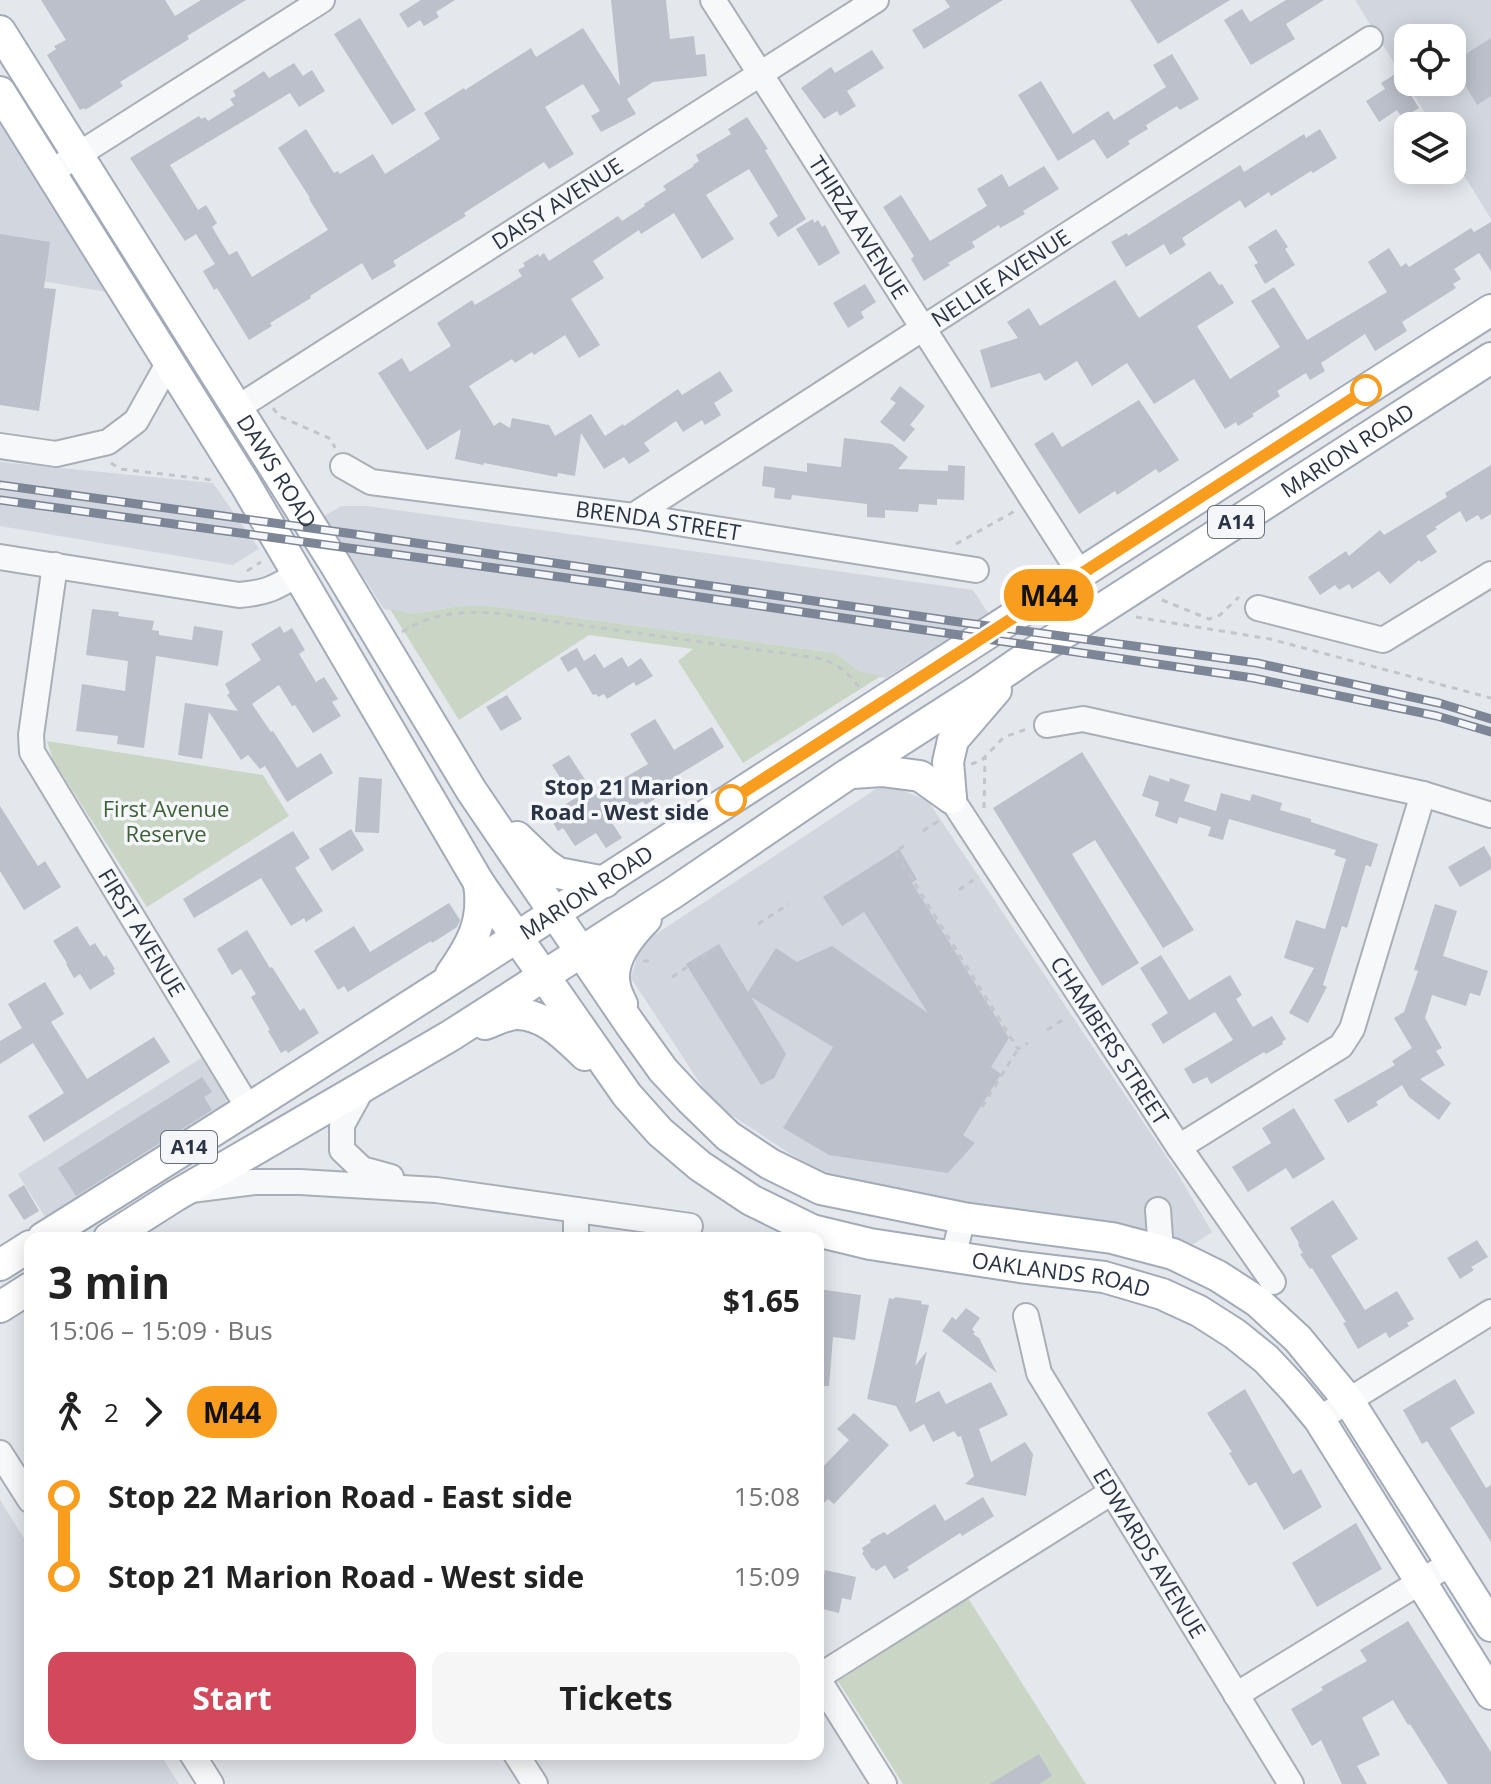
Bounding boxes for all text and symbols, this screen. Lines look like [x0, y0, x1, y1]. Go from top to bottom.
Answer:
map controls [1394, 24, 1466, 184]
button: locate [1394, 24, 1466, 96]
button: layers [1394, 112, 1466, 184]
street label: DAISY AVENUE [485, 150, 628, 256]
street label: THIRZA AVENUE [802, 150, 916, 304]
street label: NELLIE AVENUE [925, 221, 1075, 333]
unlabelled marker [1351, 375, 1381, 405]
street label: MARION ROAD [1274, 396, 1420, 504]
street label: DAWS ROAD [231, 408, 324, 533]
street label: BRENDA STREET [574, 493, 743, 547]
road number: A14 [1208, 506, 1264, 538]
line badge: M44 [1003, 569, 1095, 621]
text: M44 [1020, 576, 1078, 614]
place label: Stop 21 Marion Road - West side [530, 771, 709, 826]
marker: Stop 21 Marion Road - West side [716, 785, 746, 815]
park label: First Avenue Reserve [103, 793, 229, 848]
street label: MARION ROAD [513, 837, 659, 946]
street label: FIRST AVENUE [92, 862, 193, 1002]
street label: CHAMBERS STREET [1044, 950, 1177, 1130]
road number: A14 [161, 1131, 217, 1163]
street label: OAKLANDS ROAD [970, 1244, 1154, 1304]
text: 3 min [48, 1252, 170, 1312]
text: $1.65 [723, 1280, 800, 1321]
text: 15:06 – 15:09 · Bus [48, 1312, 273, 1348]
icon: walk [48, 1390, 92, 1434]
icon: forward [131, 1390, 175, 1434]
text: M44 [203, 1393, 261, 1431]
text: 2 [104, 1394, 119, 1430]
street label: EDWARDS AVENUE [1087, 1462, 1214, 1643]
text: Stop 22 Marion Road - East side [108, 1476, 572, 1517]
text: 15:08 [734, 1478, 800, 1514]
text: Stop 21 Marion Road - West side [108, 1556, 584, 1597]
text: 15:09 [734, 1558, 800, 1594]
button: Start [48, 1652, 416, 1744]
button: Tickets [432, 1652, 800, 1744]

